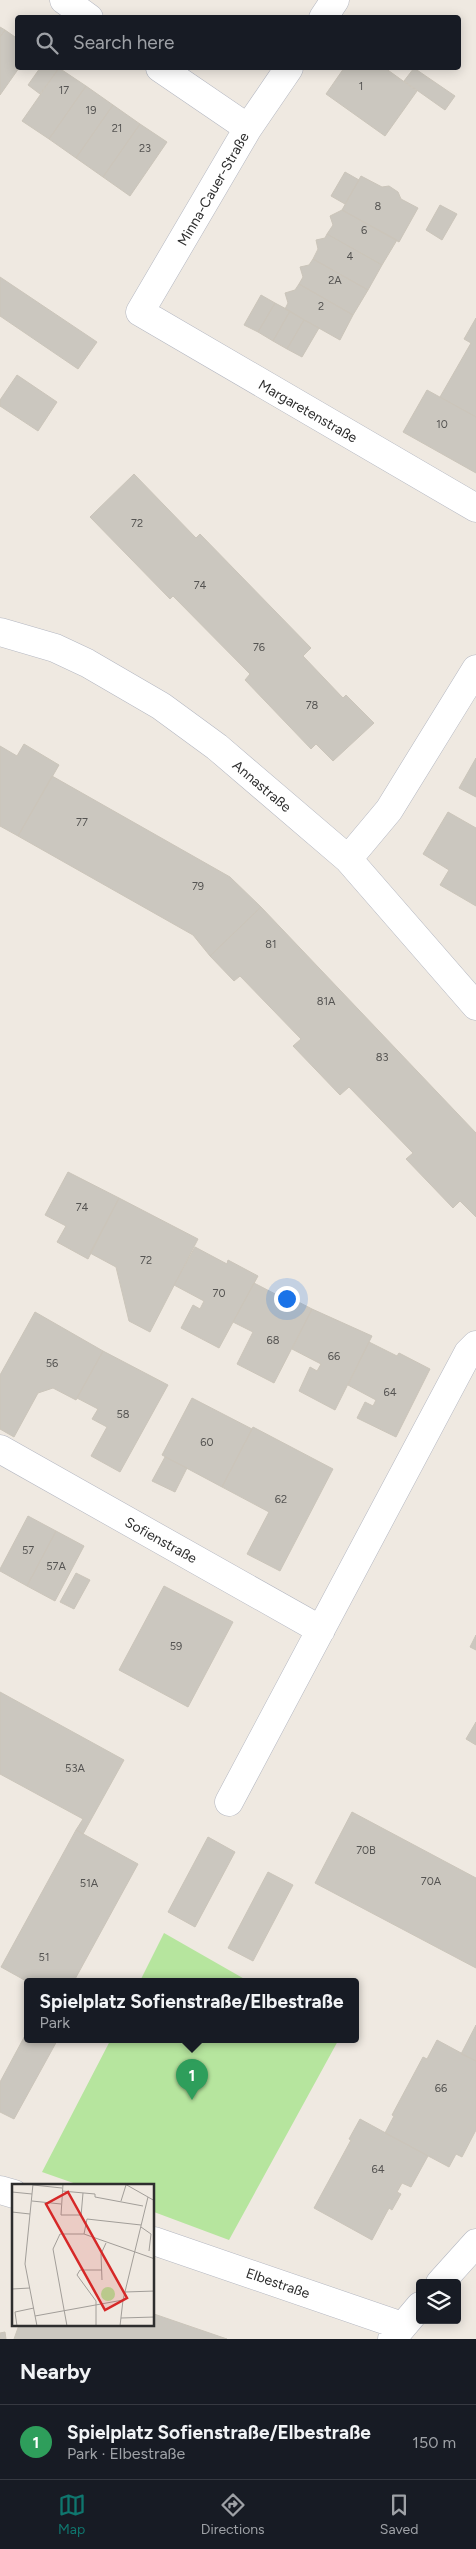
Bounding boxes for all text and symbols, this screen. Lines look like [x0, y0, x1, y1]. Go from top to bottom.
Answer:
search box [15, 15, 461, 70]
icon: search [33, 29, 61, 57]
text: Search here [73, 31, 175, 54]
house number: 1 [359, 80, 363, 93]
house number: 17 [59, 84, 69, 97]
house number: 19 [86, 104, 96, 117]
house number: 21 [112, 122, 122, 135]
street label: Minna-Cauer-Straße [174, 129, 253, 249]
house number: 23 [139, 142, 151, 155]
house number: 8 [375, 200, 382, 213]
house number: 6 [361, 224, 367, 237]
house number: 4 [347, 250, 354, 263]
house number: 2A [328, 274, 342, 287]
house number: 2 [318, 300, 324, 313]
street label: Margaretenstraße [255, 376, 361, 447]
house number: 10 [436, 418, 448, 431]
house number: 72 [131, 517, 143, 530]
house number: 74 [194, 579, 207, 592]
house number: 76 [253, 641, 265, 654]
house number: 78 [306, 699, 319, 712]
street label: Annastraße [229, 757, 295, 816]
house number: 77 [76, 816, 88, 829]
house number: 79 [192, 880, 204, 893]
house number: 81 [265, 938, 277, 951]
house number: 81A [317, 995, 336, 1008]
house number: 83 [376, 1051, 388, 1064]
house number: 74 [76, 1201, 89, 1214]
house number: 72 [140, 1254, 152, 1267]
your location [274, 1286, 300, 1312]
house number: 70 [213, 1287, 225, 1300]
house number: 68 [267, 1334, 280, 1347]
house number: 66 [328, 1350, 340, 1363]
house number: 56 [46, 1357, 58, 1370]
house number: 64 [383, 1386, 397, 1399]
house number: 58 [116, 1408, 130, 1421]
house number: 60 [200, 1436, 214, 1449]
house number: 62 [275, 1493, 287, 1506]
street label: Sofienstraße [122, 1514, 200, 1567]
house number: 57 [22, 1544, 34, 1557]
house number: 57A [46, 1560, 66, 1573]
house number: 59 [170, 1640, 182, 1653]
house number: 53A [65, 1762, 85, 1775]
house number: 70B [356, 1844, 376, 1857]
house number: 70A [421, 1875, 442, 1888]
house number: 51A [80, 1877, 99, 1890]
house number: 51 [39, 1951, 49, 1964]
popup [24, 1978, 359, 2043]
text: Spielplatz Sofienstraße/Elbestraße [40, 1990, 343, 2013]
text: Park [40, 2013, 70, 2032]
pin: 1 [176, 2059, 208, 2100]
house number: 66 [435, 2082, 447, 2095]
house number: 64 [371, 2163, 385, 2176]
inset map [12, 2184, 155, 2326]
street label: Elbestraße [244, 2265, 312, 2302]
map controls [416, 2279, 461, 2324]
button: layers [416, 2279, 461, 2324]
text: Nearby [20, 2359, 91, 2384]
text: Spielplatz Sofienstraße/Elbestraße [67, 2421, 371, 2444]
text: 1 [33, 2433, 39, 2452]
text: 150 m [412, 2433, 456, 2452]
text: Park · Elbestraße [67, 2444, 185, 2463]
tab: Map [58, 2491, 86, 2538]
tab: Directions [201, 2491, 265, 2538]
tab: Saved [380, 2491, 418, 2538]

